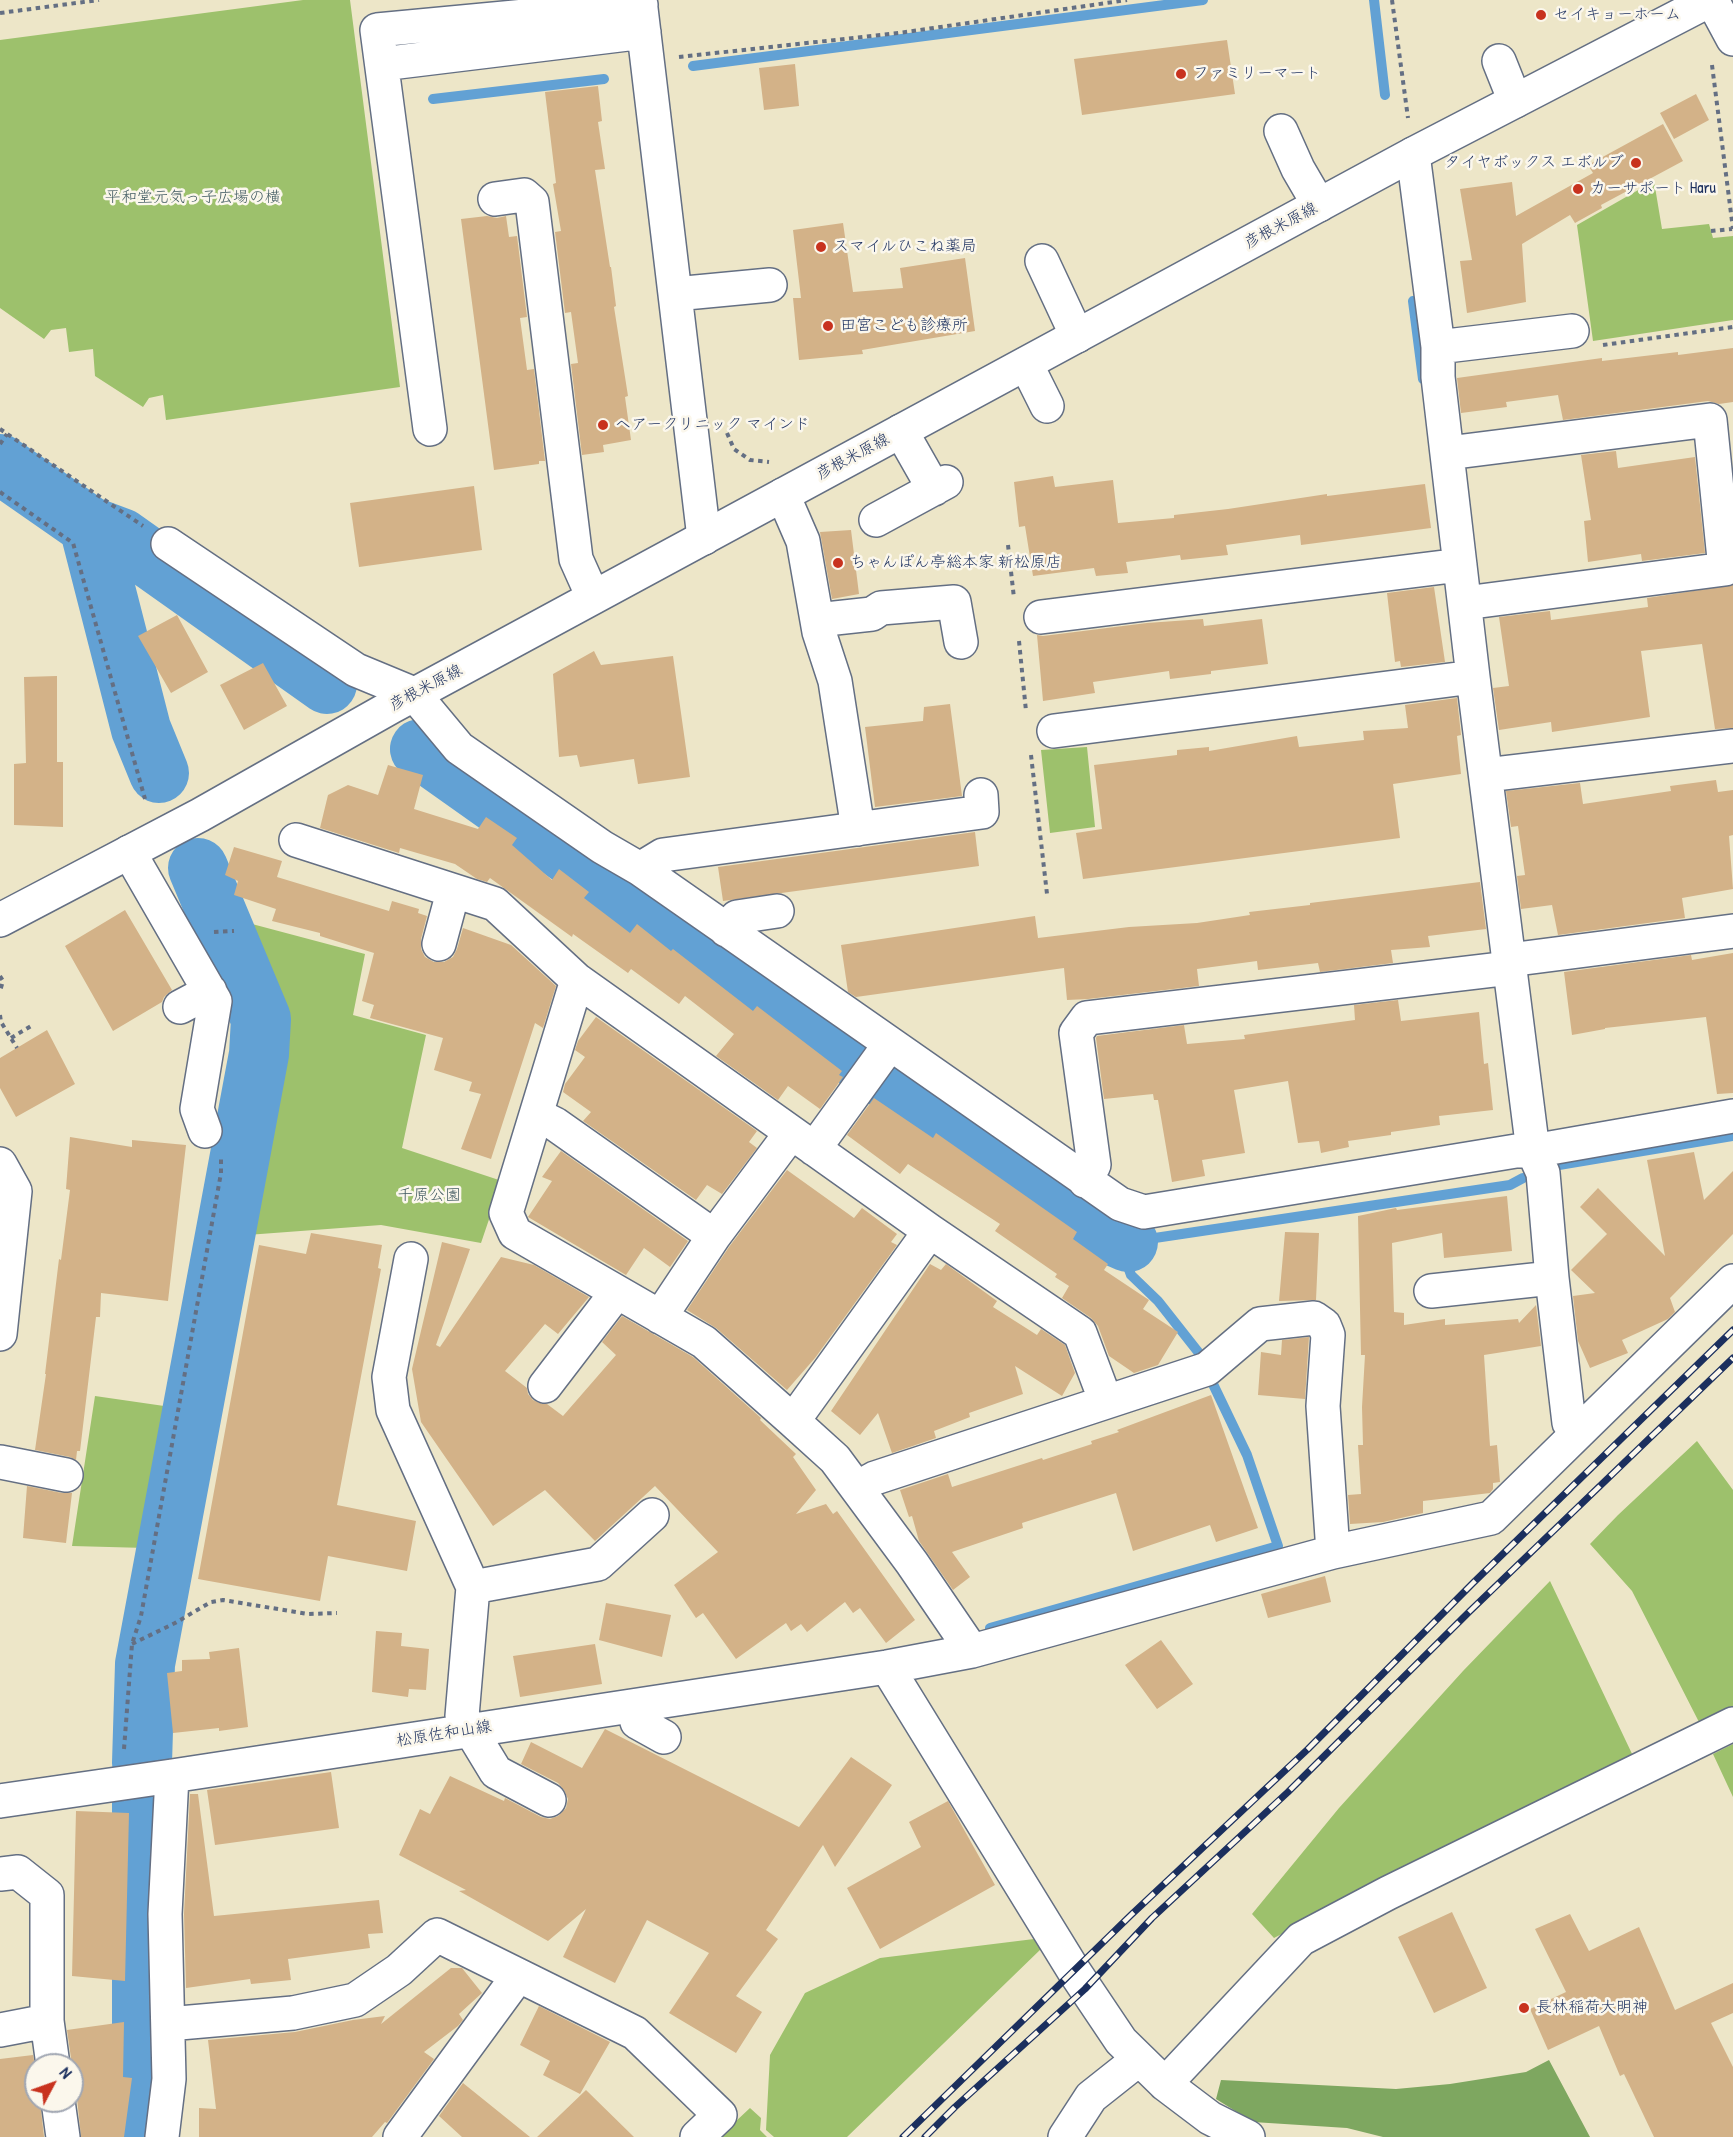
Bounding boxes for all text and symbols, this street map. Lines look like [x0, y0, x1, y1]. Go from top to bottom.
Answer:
place label: セイキョーホーム [1553, 5, 1681, 25]
marker: セイキョーホーム [1534, 8, 1548, 22]
place label: ファミリーマート [1193, 64, 1321, 84]
marker: ファミリーマート [1174, 67, 1188, 81]
place label: タイヤボックス エボルブ [1444, 153, 1624, 173]
marker: タイヤボックス エボルブ [1629, 156, 1643, 170]
place label: カーサポート Haru [1590, 179, 1716, 199]
marker: カーサポート Haru [1571, 182, 1585, 196]
park label: 平和堂元気っ子広場の横 [105, 188, 281, 208]
street label: 彦根米原線 [1241, 199, 1321, 253]
place label: スマイルひこね薬局 [833, 237, 977, 257]
marker: スマイルひこね薬局 [814, 240, 828, 254]
place label: 田宮こども診療所 [840, 316, 968, 336]
marker: 田宮こども診療所 [821, 319, 835, 333]
place label: ヘアークリニック マインド [615, 415, 810, 435]
marker: ヘアークリニック マインド [596, 418, 610, 432]
street label: 彦根米原線 [813, 430, 893, 484]
place label: ちゃんぽん亭総本家 新松原店 [850, 553, 1062, 573]
marker: ちゃんぽん亭総本家 新松原店 [831, 556, 845, 570]
street label: 彦根米原線 [386, 661, 466, 715]
park label: 千原公園 [397, 1186, 461, 1206]
street label: 松原佐和山線 [395, 1717, 493, 1751]
place label: 長林稲荷大明神 [1536, 1998, 1648, 2018]
marker: 長林稲荷大明神 [1517, 2001, 1531, 2015]
north arrow [24, 2053, 84, 2113]
text: N [55, 2062, 77, 2083]

